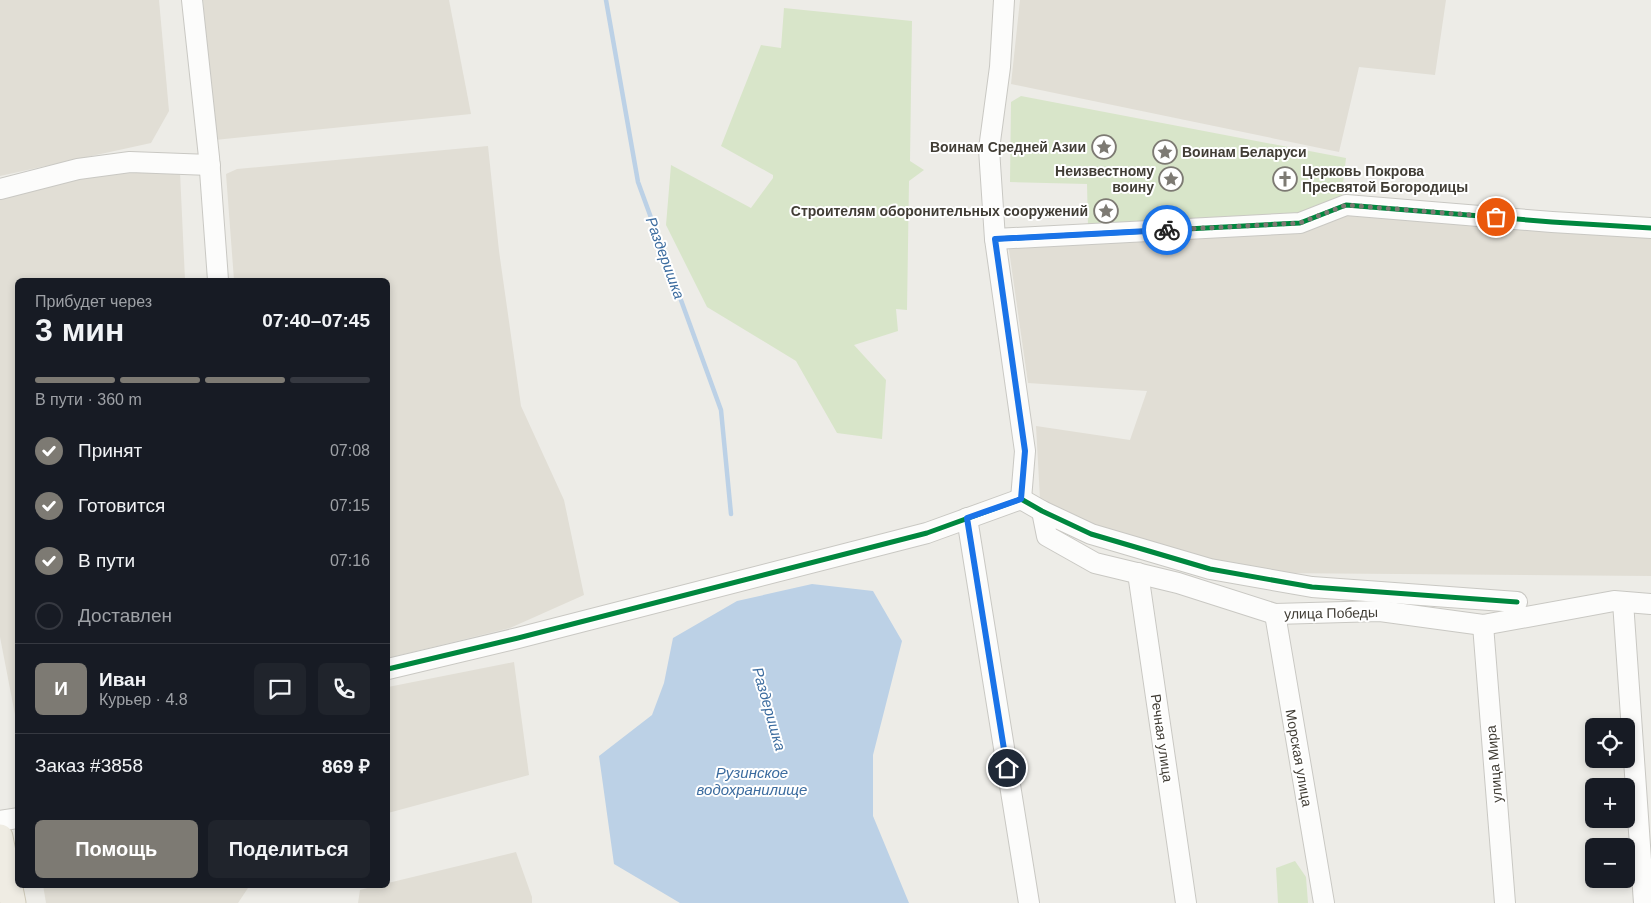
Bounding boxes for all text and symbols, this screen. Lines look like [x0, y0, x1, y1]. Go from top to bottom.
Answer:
place icon: Воинам Средней Азии [1091, 134, 1117, 160]
place label: Воинам Средней Азии [930, 139, 1086, 155]
place icon: Воинам Беларуси [1152, 139, 1178, 165]
place label: Воинам Беларуси [1182, 144, 1306, 160]
place label: Неизвестному воину [1055, 163, 1154, 195]
place label: Церковь Покрова Пресвятой Богородицы [1302, 163, 1468, 195]
place icon: Неизвестному воину [1158, 166, 1184, 192]
church icon: Церковь Покрова Пресвятой Богородицы [1272, 166, 1298, 192]
pin [1475, 196, 1517, 238]
place icon: Строителям оборонительных сооружений [1093, 198, 1119, 224]
place label: Строителям оборонительных сооружений [791, 203, 1088, 219]
icon: bag [1482, 203, 1510, 231]
courier [1142, 205, 1192, 255]
water label: Раздеришка [643, 215, 688, 301]
icon: bike [1153, 216, 1181, 244]
text: Прибудет через [35, 293, 152, 310]
text: 07:40–07:45 [262, 310, 370, 331]
text: 3 мин [35, 312, 124, 348]
text: В пути · 360 m [35, 391, 142, 408]
icon: check [35, 437, 63, 465]
text: Принят [78, 440, 142, 461]
text: 07:08 [330, 442, 370, 459]
icon: check [35, 492, 63, 520]
text: Готовится [78, 495, 165, 516]
text: 07:15 [330, 497, 370, 514]
icon: check [35, 547, 63, 575]
text: В пути [78, 550, 135, 571]
text: 07:16 [330, 552, 370, 569]
street label: улица Победы [1284, 604, 1378, 622]
text: Доставлен [78, 605, 172, 626]
button: chat [254, 663, 306, 715]
button: phone [318, 663, 370, 715]
water label: Раздеришка [749, 665, 790, 753]
text: Иван [99, 669, 146, 690]
text: И [54, 678, 68, 699]
text: Курьер · 4.8 [99, 691, 188, 708]
street label: Речная улица [1148, 693, 1176, 783]
street label: Морская улица [1283, 708, 1315, 808]
map controls [1585, 718, 1635, 888]
button: locate [1585, 718, 1635, 768]
street label: улица Мира [1483, 725, 1505, 803]
pin [986, 747, 1028, 789]
icon: home [993, 754, 1021, 782]
text: Заказ #3858 [35, 755, 143, 776]
text: 869 ₽ [322, 756, 370, 777]
water label: Рузинское водохранилище [697, 764, 807, 798]
button: + [1585, 778, 1635, 828]
button: Помощь [35, 820, 198, 878]
button: Поделиться [208, 820, 370, 878]
button: − [1585, 838, 1635, 888]

